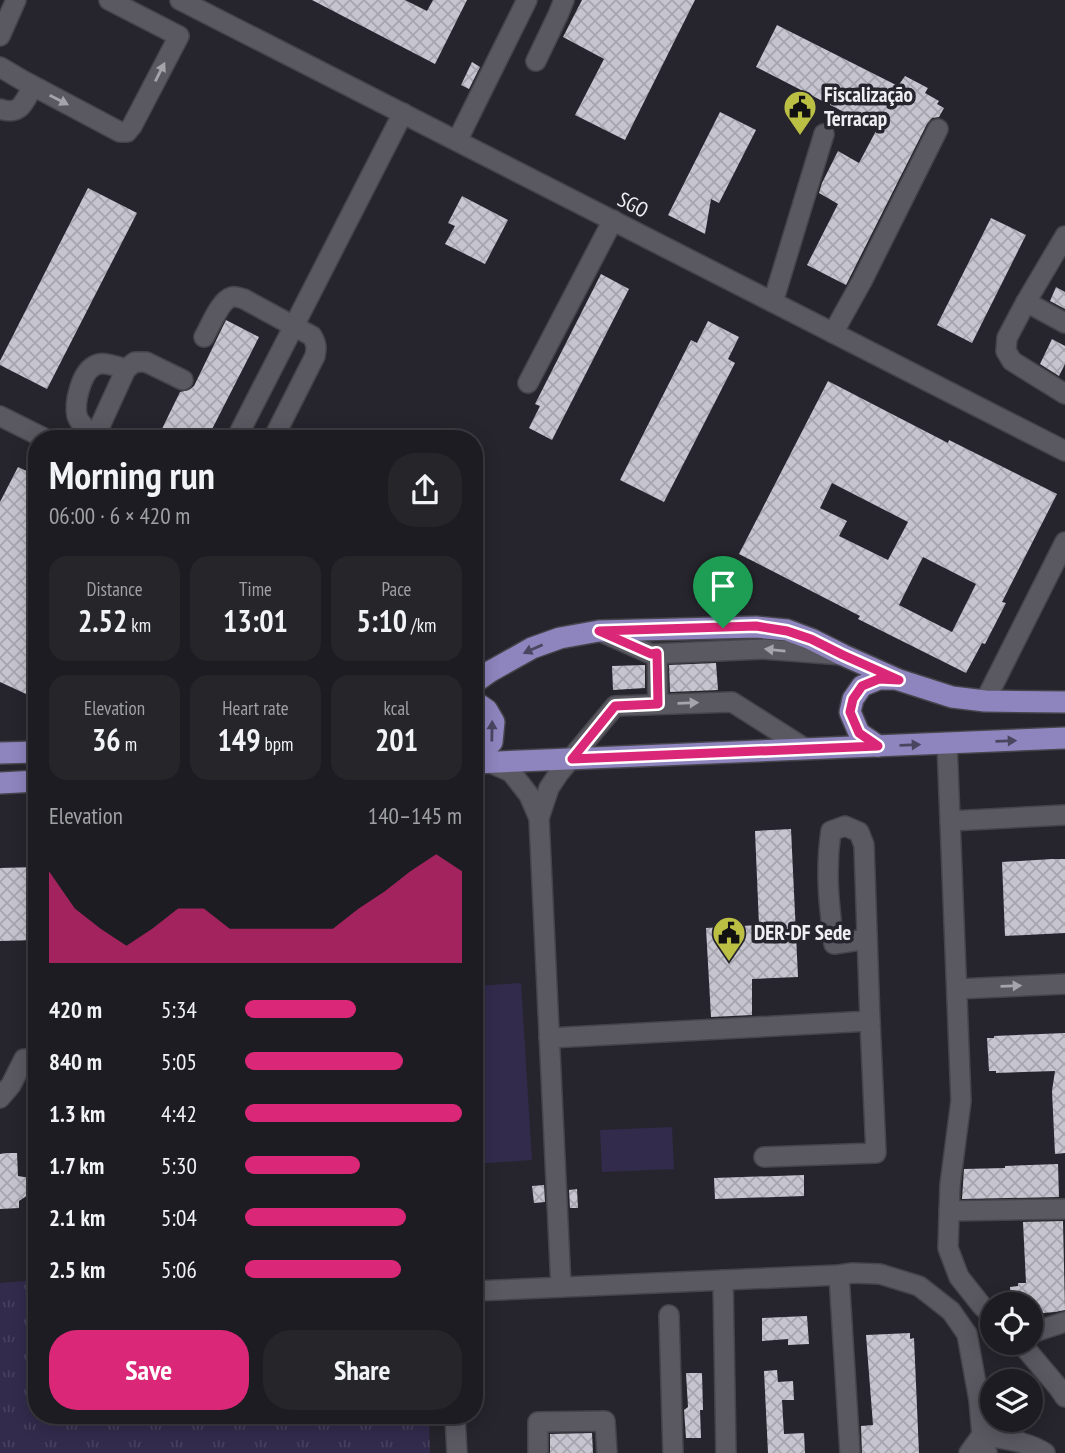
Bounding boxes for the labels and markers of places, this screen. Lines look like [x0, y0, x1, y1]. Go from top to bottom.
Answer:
place label: Fiscalização Terracap [824, 81, 913, 132]
public building icon: Fiscalização Terracap [781, 88, 819, 137]
pin [693, 556, 753, 628]
public building icon: DER-DF Sede [710, 914, 748, 963]
place label: DER-DF Sede [754, 919, 851, 946]

